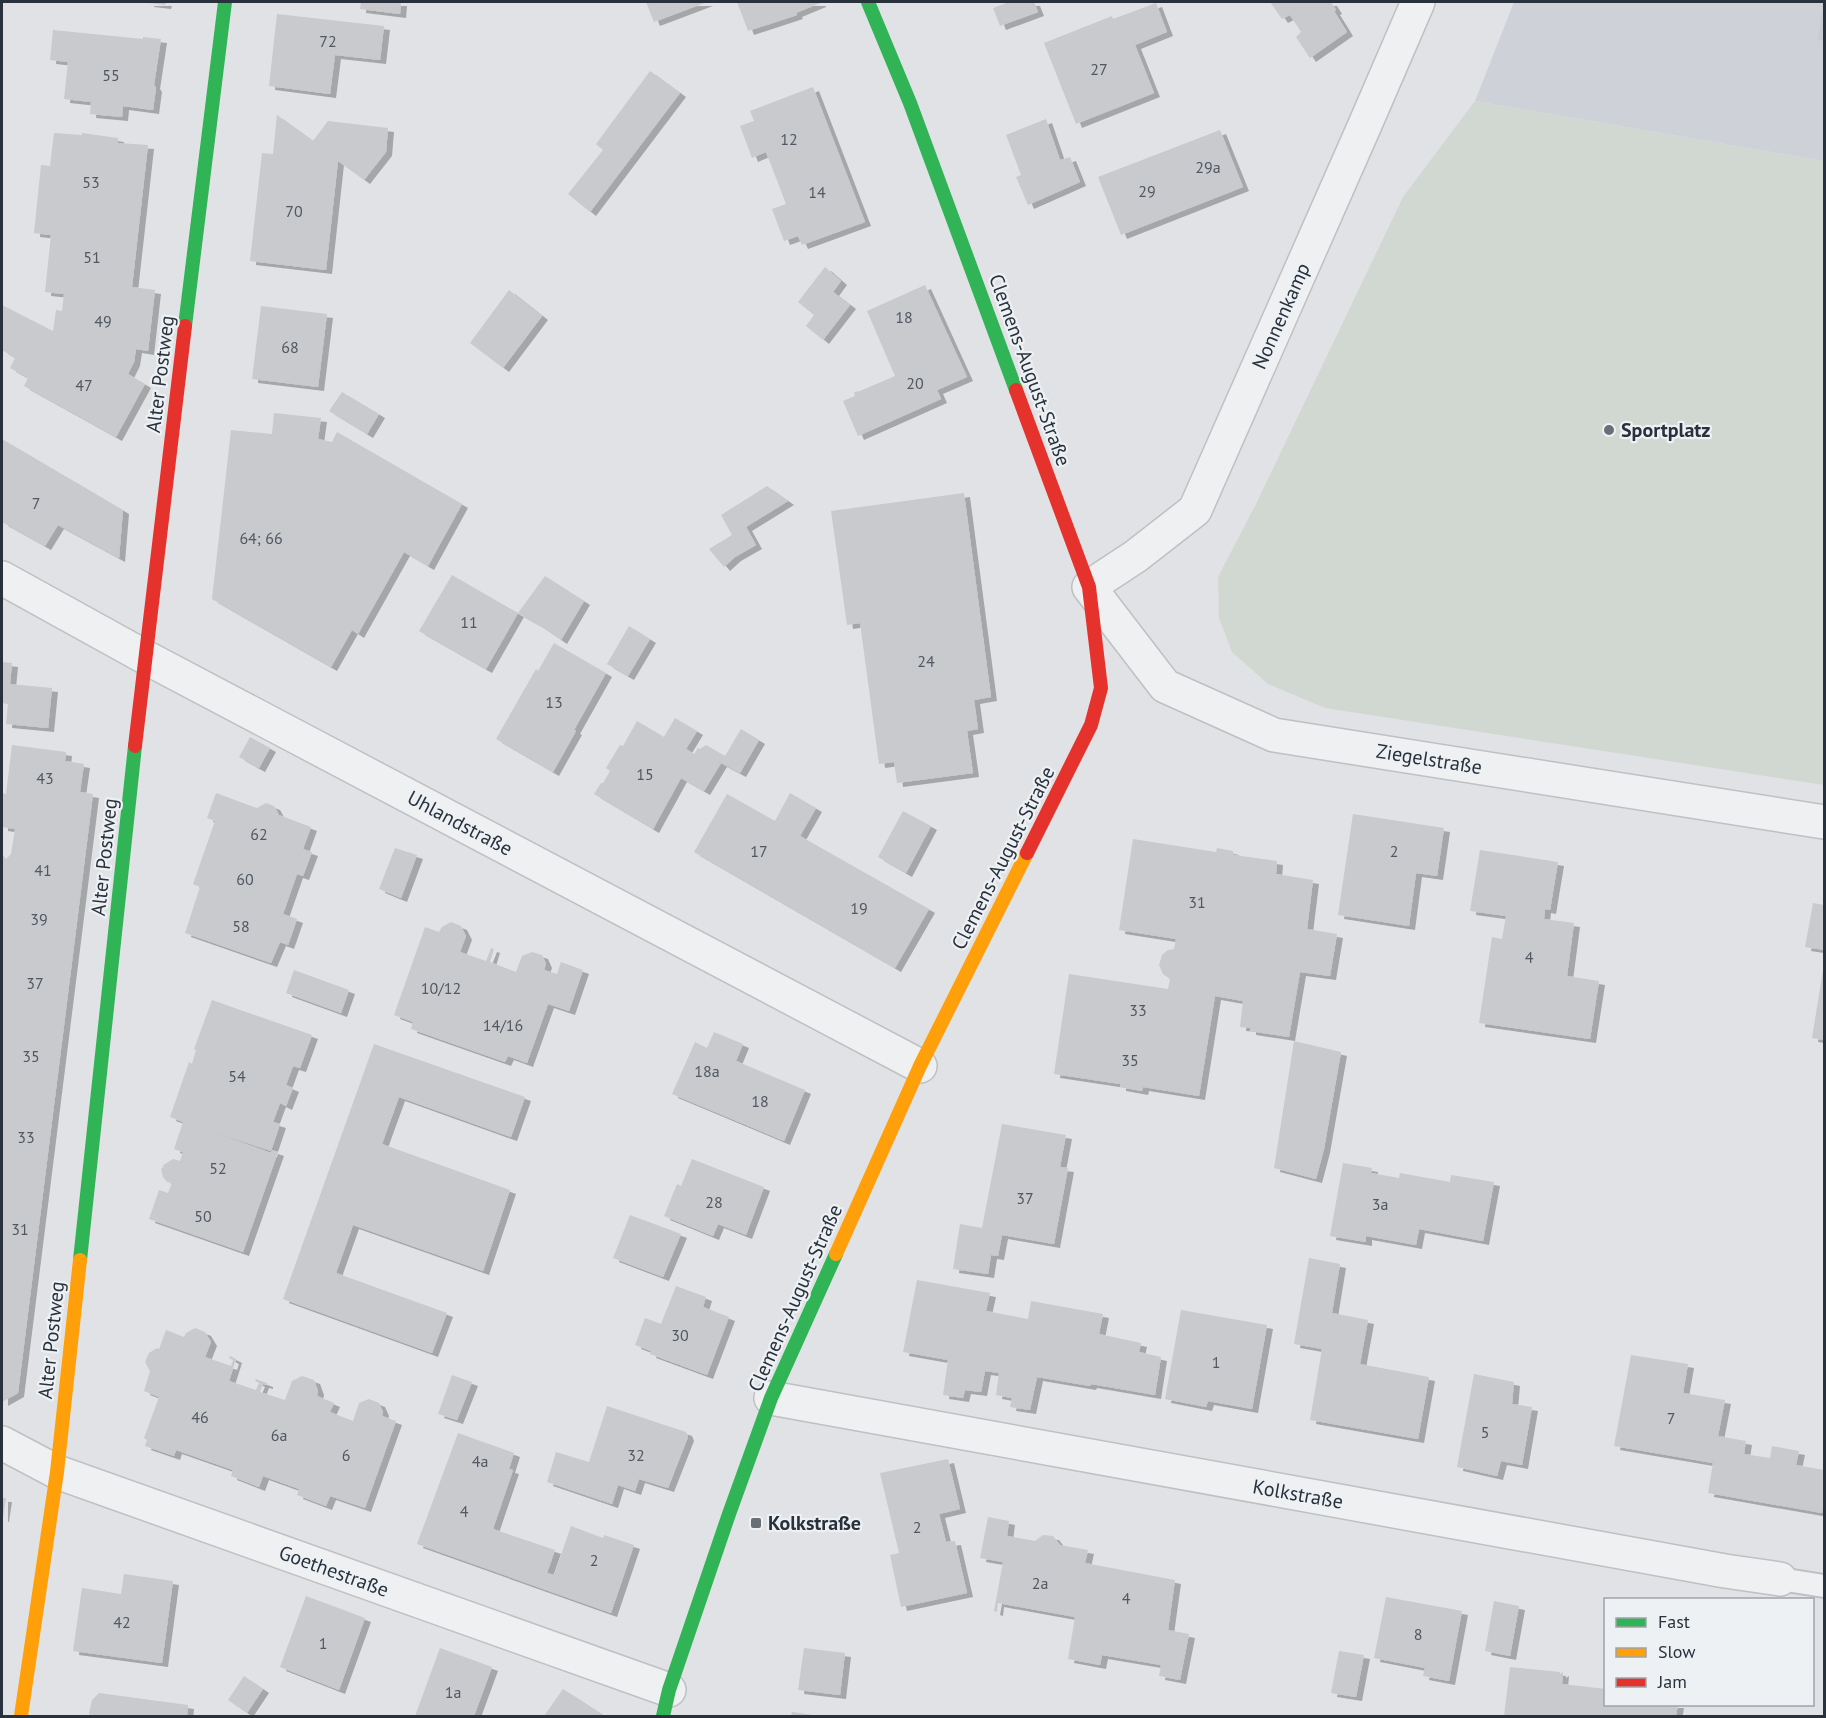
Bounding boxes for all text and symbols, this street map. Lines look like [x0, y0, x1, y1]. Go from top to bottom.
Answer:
house number: 72 [319, 31, 337, 51]
house number: 27 [1090, 59, 1108, 79]
house number: 55 [102, 65, 120, 85]
house number: 12 [780, 129, 798, 149]
house number: 29a [1195, 157, 1221, 177]
house number: 53 [82, 172, 100, 192]
house number: 29 [1138, 181, 1156, 201]
house number: 14 [808, 182, 826, 202]
house number: 70 [285, 201, 303, 221]
house number: 51 [83, 247, 101, 267]
street label: Nonnenkamp [1246, 259, 1316, 373]
street label: Clemens-August-Straße [983, 271, 1077, 469]
house number: 18 [895, 307, 913, 327]
house number: 49 [94, 311, 112, 331]
street label: Alter Postweg [140, 314, 180, 434]
house number: 68 [281, 337, 299, 357]
house number: 20 [906, 373, 924, 393]
house number: 47 [75, 375, 93, 395]
place label: Sportplatz [1621, 417, 1710, 443]
marker: Sportplatz [1602, 423, 1616, 437]
house number: 7 [32, 493, 40, 513]
house number: 64; 66 [239, 528, 283, 548]
house number: 11 [460, 612, 478, 632]
house number: 24 [917, 651, 935, 671]
house number: 13 [545, 692, 563, 712]
street label: Ziegelstraße [1374, 738, 1484, 780]
street label: Clemens-August-Straße [946, 762, 1060, 954]
house number: 15 [636, 764, 654, 784]
house number: 43 [36, 768, 54, 788]
street label: Uhlandstraße [403, 784, 517, 862]
street label: Alter Postweg [85, 797, 123, 917]
house number: 62 [250, 824, 268, 844]
house number: 17 [750, 841, 768, 861]
house number: 2 [1390, 841, 1398, 861]
house number: 41 [34, 860, 52, 880]
house number: 60 [236, 869, 254, 889]
house number: 31 [1188, 892, 1206, 912]
house number: 19 [850, 898, 868, 918]
house number: 39 [30, 909, 48, 929]
house number: 58 [232, 916, 250, 936]
house number: 4 [1525, 947, 1534, 967]
house number: 37 [26, 973, 44, 993]
house number: 10/12 [421, 978, 461, 998]
house number: 33 [1129, 1000, 1147, 1020]
house number: 14/16 [483, 1015, 523, 1035]
house number: 35 [22, 1046, 40, 1066]
house number: 35 [1121, 1050, 1139, 1070]
house number: 18a [694, 1061, 720, 1081]
house number: 54 [228, 1066, 246, 1086]
house number: 18 [751, 1091, 769, 1111]
house number: 33 [17, 1127, 35, 1147]
house number: 52 [209, 1158, 227, 1178]
house number: 37 [1016, 1188, 1034, 1208]
house number: 28 [705, 1192, 723, 1212]
house number: 3a [1372, 1194, 1388, 1214]
street label: Clemens-August-Straße [742, 1200, 848, 1396]
house number: 50 [194, 1206, 212, 1226]
house number: 31 [11, 1219, 29, 1239]
street label: Alter Postweg [32, 1280, 70, 1400]
house number: 30 [671, 1325, 689, 1345]
house number: 1 [1212, 1352, 1220, 1372]
house number: 46 [191, 1407, 209, 1427]
house number: 7 [1667, 1408, 1675, 1428]
house number: 5 [1481, 1422, 1489, 1442]
house number: 6a [271, 1425, 287, 1445]
house number: 6 [342, 1445, 350, 1465]
house number: 32 [627, 1445, 645, 1465]
house number: 4a [472, 1451, 488, 1471]
street label: Kolkstraße [1251, 1473, 1345, 1515]
house number: 4 [460, 1501, 469, 1521]
place label: Kolkstraße [768, 1510, 861, 1536]
marker: Kolkstraße [749, 1516, 763, 1530]
house number: 2 [913, 1517, 921, 1537]
street label: Goethestraße [276, 1539, 392, 1603]
house number: 2 [590, 1550, 598, 1570]
house number: 2a [1032, 1573, 1048, 1593]
house number: 4 [1122, 1588, 1131, 1608]
legend [1604, 1598, 1814, 1706]
text: Fast [1658, 1610, 1690, 1633]
house number: 42 [113, 1612, 131, 1632]
house number: 8 [1414, 1624, 1422, 1644]
house number: 1 [319, 1633, 327, 1653]
text: Slow [1658, 1640, 1696, 1663]
text: Jam [1657, 1670, 1687, 1693]
house number: 1a [445, 1682, 461, 1702]

